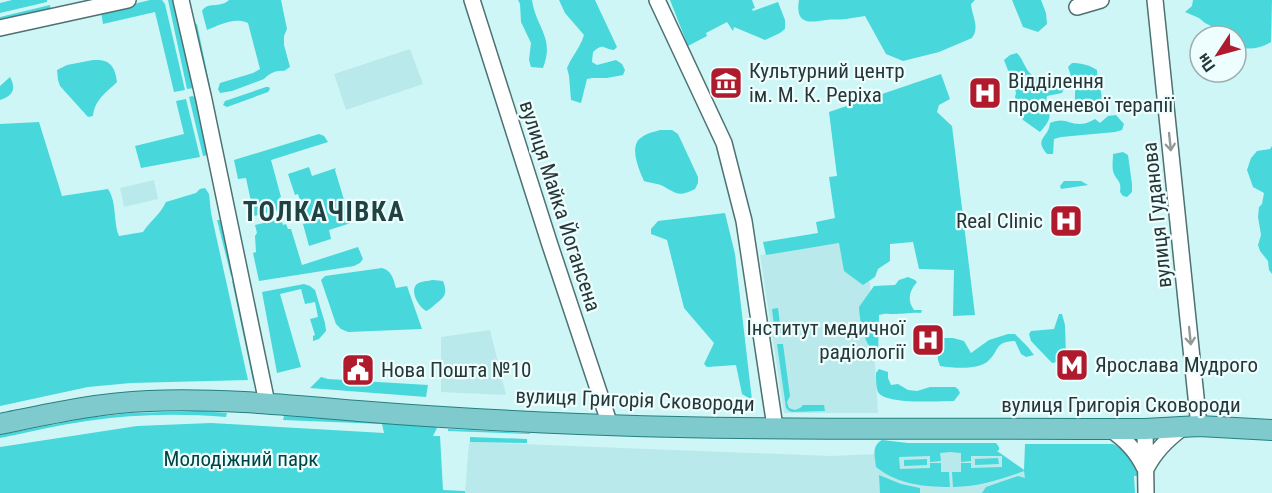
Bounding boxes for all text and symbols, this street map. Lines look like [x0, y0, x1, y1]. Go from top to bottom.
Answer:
north arrow [1188, 24, 1248, 84]
text: Пн [1193, 50, 1219, 75]
place label: Культурний центр ім. М. К. Реріха [749, 59, 905, 107]
museum icon: Культурний центр ім. М. К. Реріха [708, 65, 744, 101]
place label: Відділення променевої терапії [1008, 69, 1174, 117]
hospital icon: Відділення променевої терапії [967, 75, 1003, 111]
street label: вулиця Майка Йогансена [515, 98, 605, 314]
one-way arrow [1165, 131, 1176, 151]
street label: вулиця Гуданова [1137, 141, 1177, 289]
district label: ТОЛКАЧІВКА [243, 196, 405, 228]
hospital icon: Real Clinic [1048, 203, 1084, 239]
place label: Real Clinic [956, 209, 1043, 233]
place label: Інститут медичної радіології [747, 316, 906, 364]
hospital icon: Інститут медичної радіології [910, 322, 946, 358]
one-way arrow [1185, 325, 1196, 345]
metro station icon: Ярослава Мудрого [1054, 347, 1090, 383]
public building icon: Нова Пошта №10 [340, 352, 376, 388]
place label: Ярослава Мудрого [1095, 353, 1258, 377]
place label: Нова Пошта №10 [381, 358, 531, 382]
street label: вулиця Григорія Сковороди [515, 384, 755, 416]
street label: вулиця Григорія Сковороди [1001, 393, 1241, 417]
park label: Молодіжний парк [164, 447, 318, 471]

